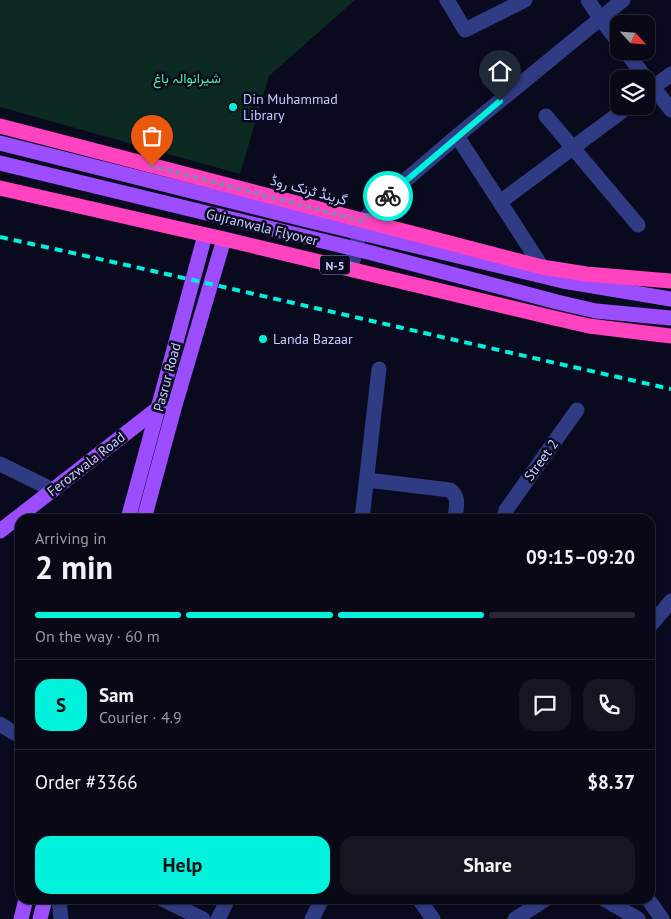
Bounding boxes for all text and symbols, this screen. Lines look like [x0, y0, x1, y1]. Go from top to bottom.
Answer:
north arrow [610, 15, 655, 60]
map controls [610, 15, 655, 115]
pin [479, 50, 521, 101]
icon: home [486, 57, 514, 85]
park label: شیرانوالہ باغ [153, 69, 221, 89]
button: layers [610, 70, 655, 115]
place label: Din Muhammad Library [243, 90, 338, 124]
marker: Din Muhammad Library [227, 101, 239, 113]
pin [131, 115, 173, 166]
icon: bag [138, 122, 166, 150]
street label: گرینڈ ٹرنک روڈ [269, 171, 349, 209]
courier [363, 171, 413, 221]
icon: bike [374, 182, 402, 210]
street label: Gujranwala Flyover [204, 204, 320, 250]
road number: N-5 [320, 256, 350, 274]
place label: Landa Bazaar [273, 330, 353, 348]
marker: Landa Bazaar [257, 333, 269, 345]
street label: Pasrur Road [149, 341, 185, 413]
street label: Ferozwala Road [43, 428, 129, 500]
street label: Street 2 [520, 436, 562, 484]
text: Arriving in [35, 528, 106, 548]
text: 09:15–09:20 [526, 545, 635, 569]
text: 2 min [35, 546, 113, 588]
text: On the way · 60 m [35, 626, 160, 646]
button: chat [519, 679, 571, 731]
button: phone [583, 679, 635, 731]
text: Sam [99, 683, 134, 707]
text: S [56, 693, 66, 717]
text: Courier · 4.9 [99, 707, 182, 727]
text: Order #3366 [35, 770, 138, 794]
text: $8.37 [587, 770, 635, 794]
button: Help [35, 836, 330, 894]
button: Share [340, 836, 635, 894]

